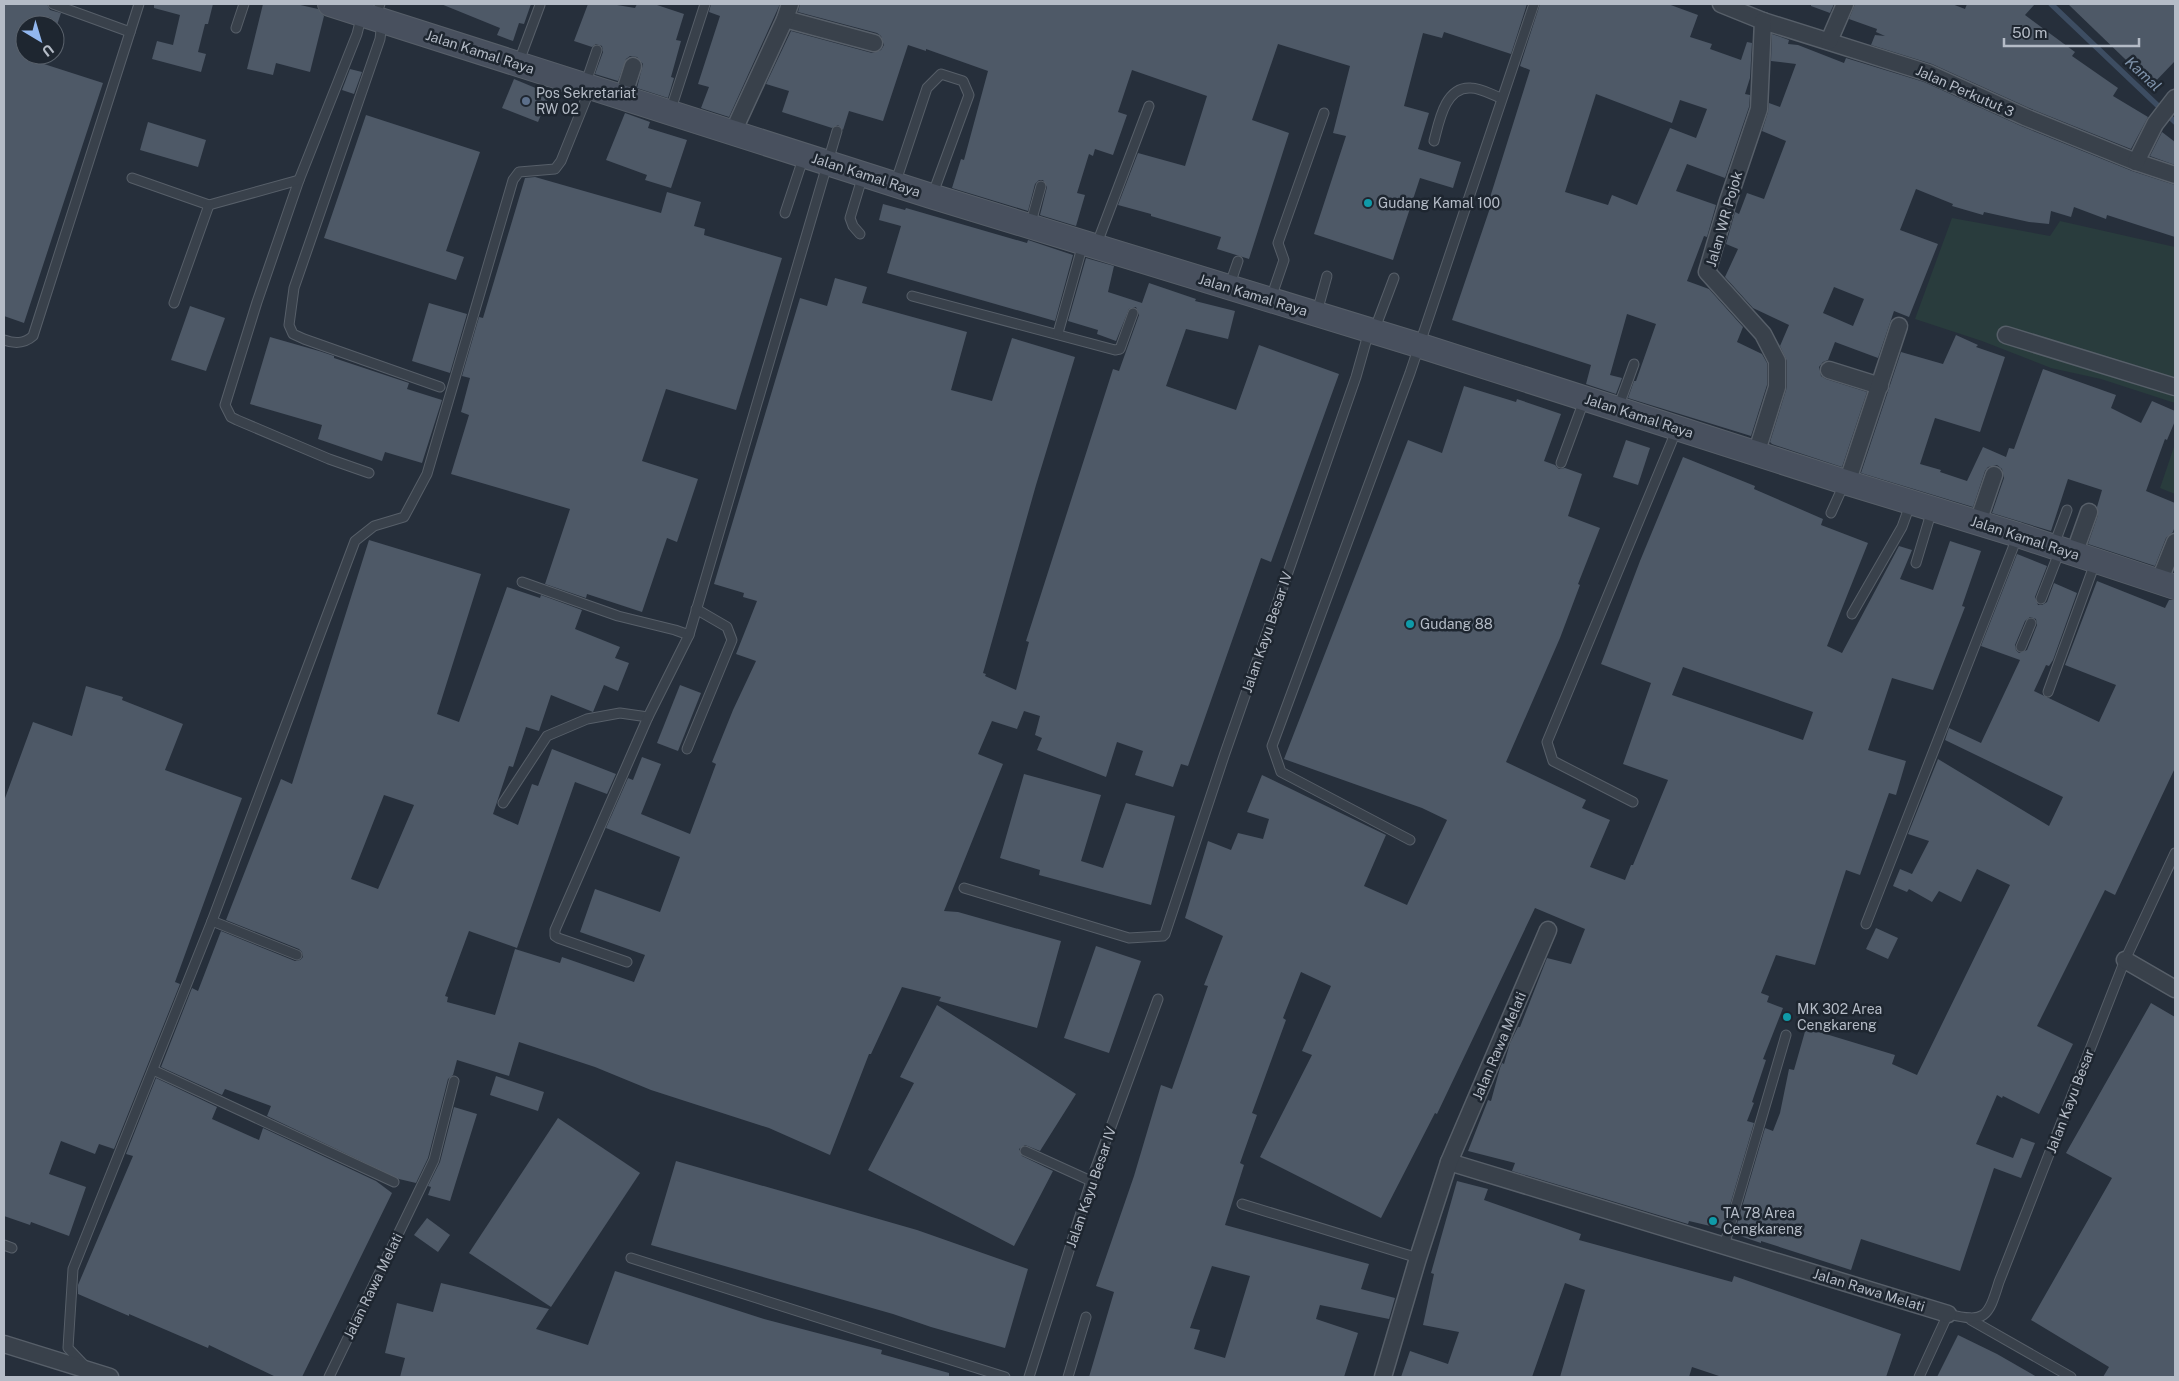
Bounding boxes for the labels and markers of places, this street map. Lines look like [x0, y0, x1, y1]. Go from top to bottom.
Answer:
place label: Pos Sekretariat RW 02 [536, 85, 636, 117]
marker: Pos Sekretariat RW 02 [520, 95, 532, 107]
place label: Gudang Kamal 100 [1378, 195, 1500, 211]
marker: Gudang Kamal 100 [1362, 197, 1374, 209]
place label: Gudang 88 [1420, 616, 1493, 632]
marker: Gudang 88 [1404, 618, 1416, 630]
place label: MK 302 Area Cengkareng [1797, 1001, 1882, 1033]
marker: MK 302 Area Cengkareng [1781, 1011, 1793, 1023]
place label: TA 78 Area Cengkareng [1723, 1205, 1803, 1237]
marker: TA 78 Area Cengkareng [1707, 1215, 1719, 1227]

